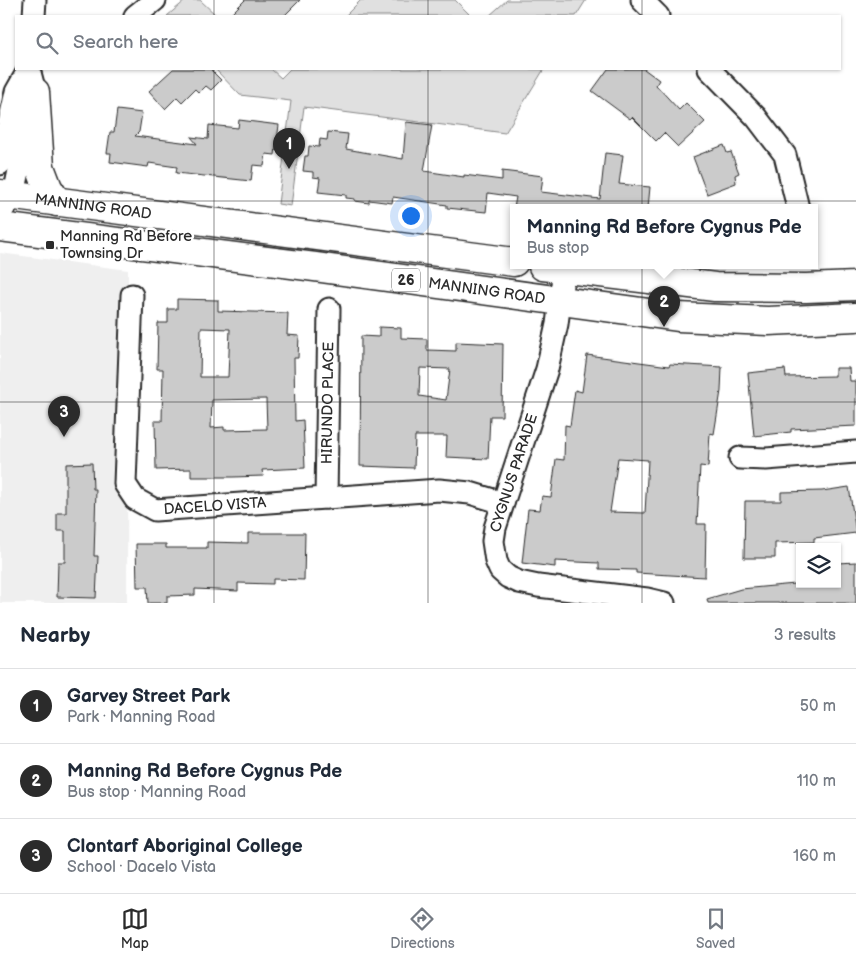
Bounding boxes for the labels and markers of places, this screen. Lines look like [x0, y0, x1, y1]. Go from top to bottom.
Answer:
pin: 1 [273, 128, 305, 169]
place label: Manning Rd Before Townsing Dr [60, 227, 192, 263]
marker: Manning Rd Before Townsing Dr [44, 239, 56, 251]
pin: 2 [648, 286, 680, 327]
pin: 3 [48, 396, 80, 437]

